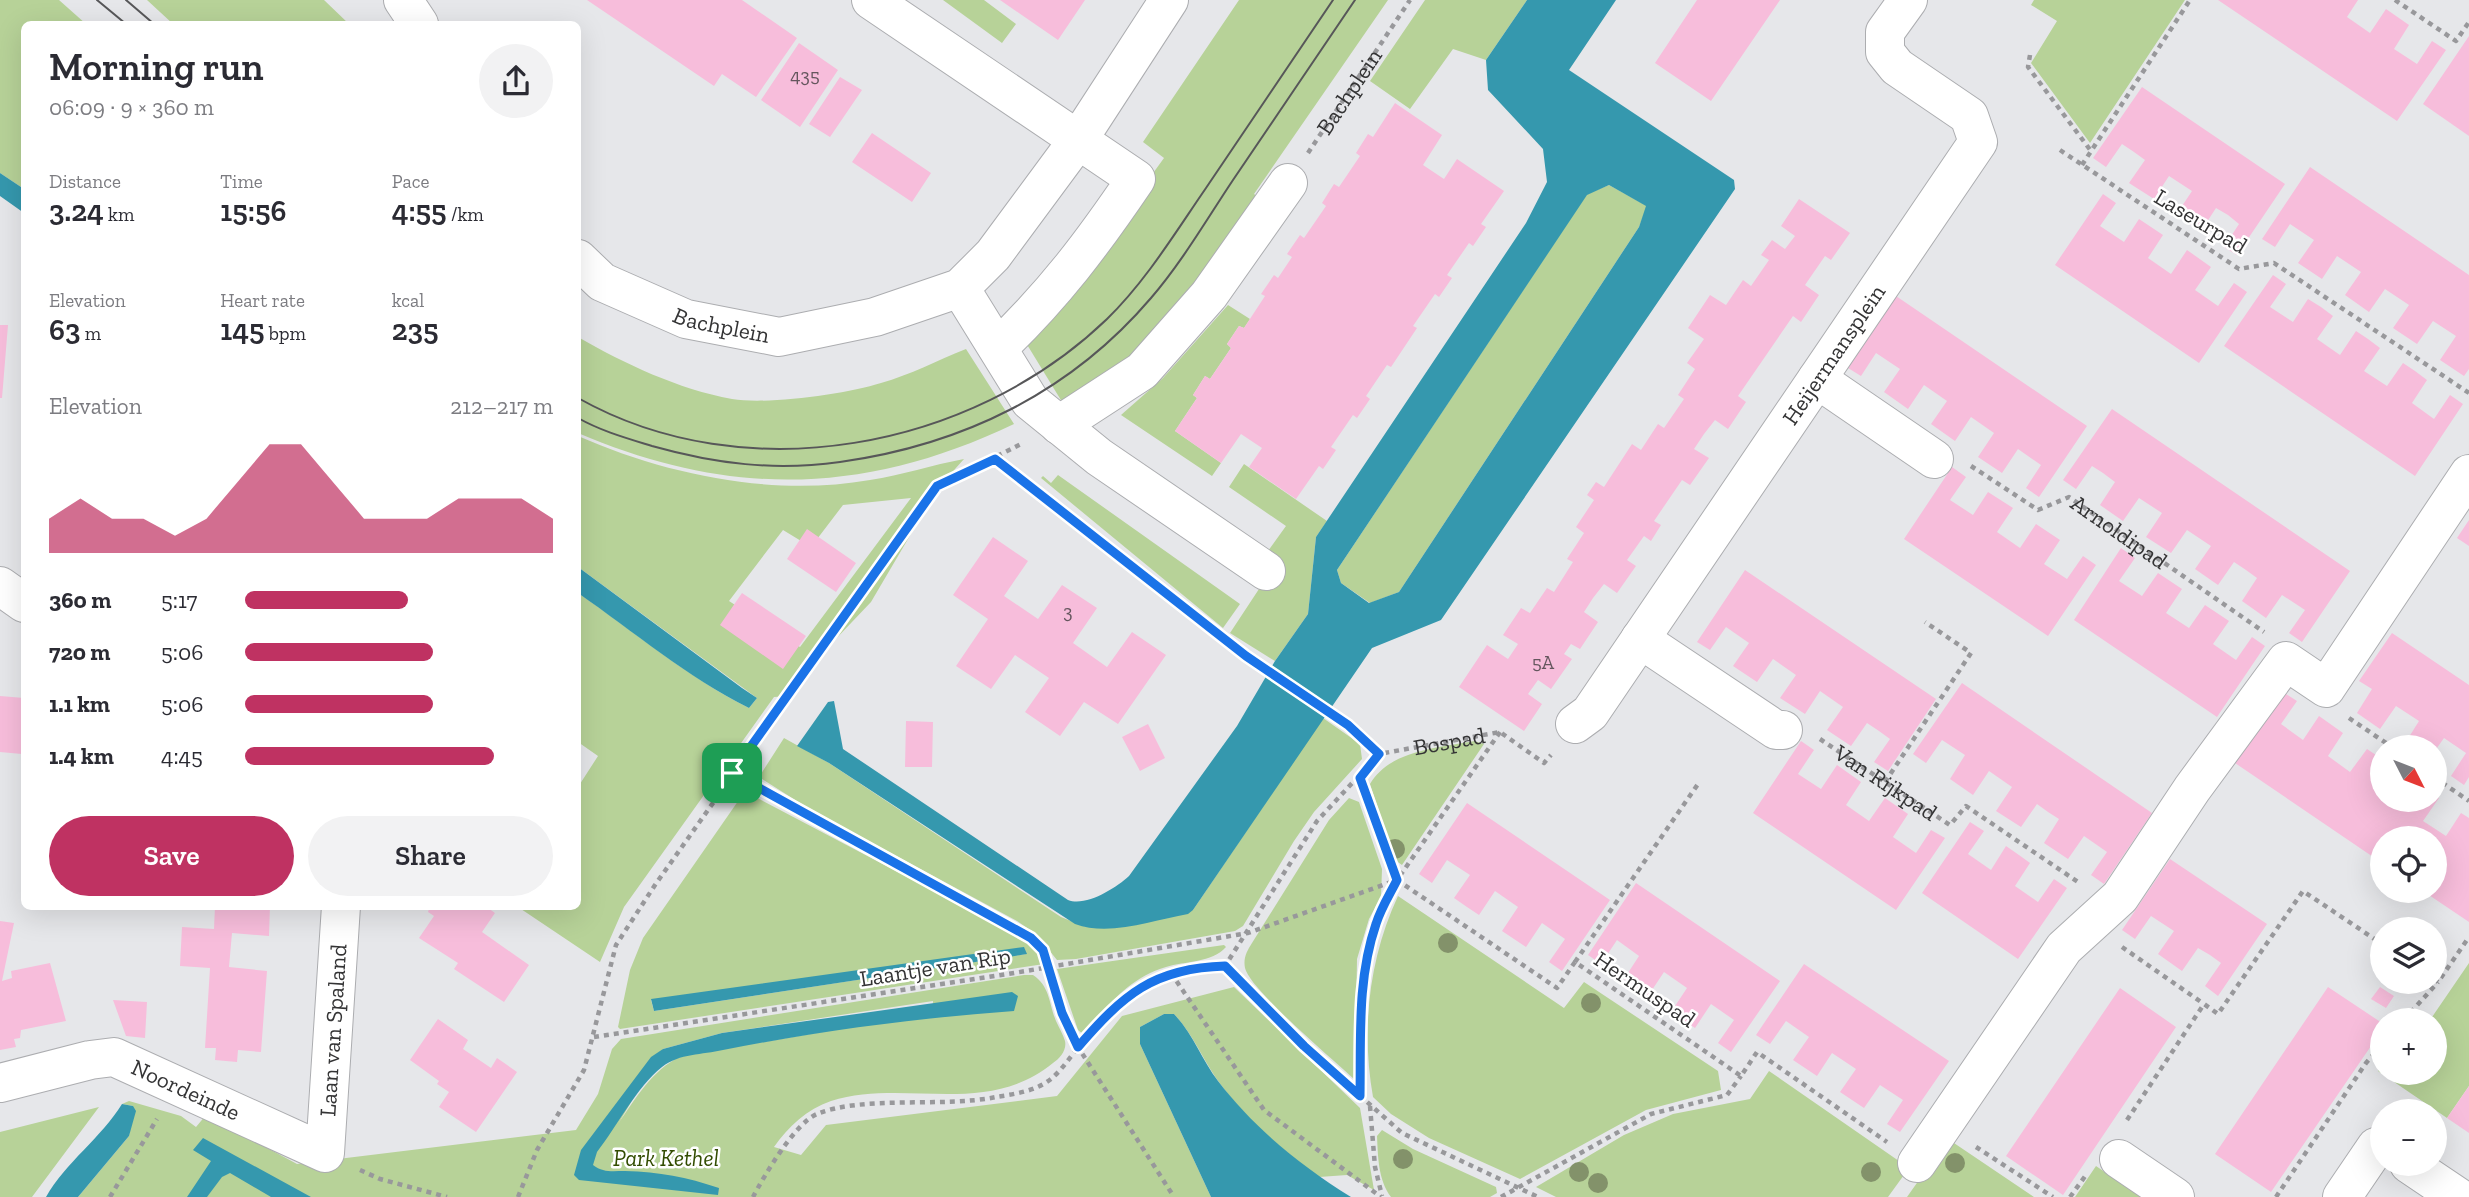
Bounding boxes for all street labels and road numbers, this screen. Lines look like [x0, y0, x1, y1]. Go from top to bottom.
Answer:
street label: Bachplein [1310, 43, 1388, 140]
street label: Laseurpad [2149, 182, 2253, 260]
street label: Heijermansplein [1776, 279, 1891, 430]
street label: Bachplein [669, 301, 772, 349]
street label: Arnoldipad [2066, 489, 2173, 575]
street label: Bospad [1411, 721, 1488, 761]
street label: Van Rijkpad [1828, 738, 1943, 827]
street label: Laantje van Rip [858, 941, 1012, 993]
street label: Laan van Spaland [313, 943, 353, 1117]
street label: Hermuspad [1589, 945, 1701, 1033]
street label: Noordeinde [127, 1053, 245, 1127]

